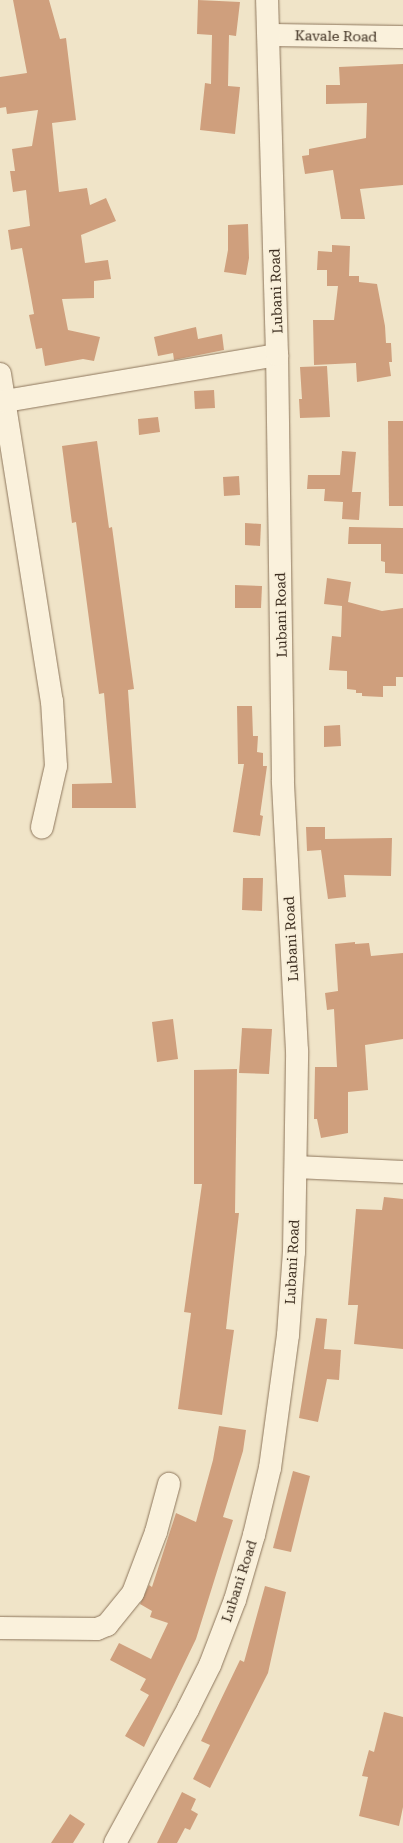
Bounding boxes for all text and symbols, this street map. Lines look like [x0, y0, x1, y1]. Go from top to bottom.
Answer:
street label: Kavale Road [295, 27, 377, 45]
street label: Lubani Road [266, 248, 286, 334]
street label: Lubani Road [272, 572, 290, 658]
street label: Lubani Road [280, 896, 302, 982]
street label: Lubani Road [281, 1219, 303, 1305]
street label: Lubani Road [218, 1538, 260, 1624]

